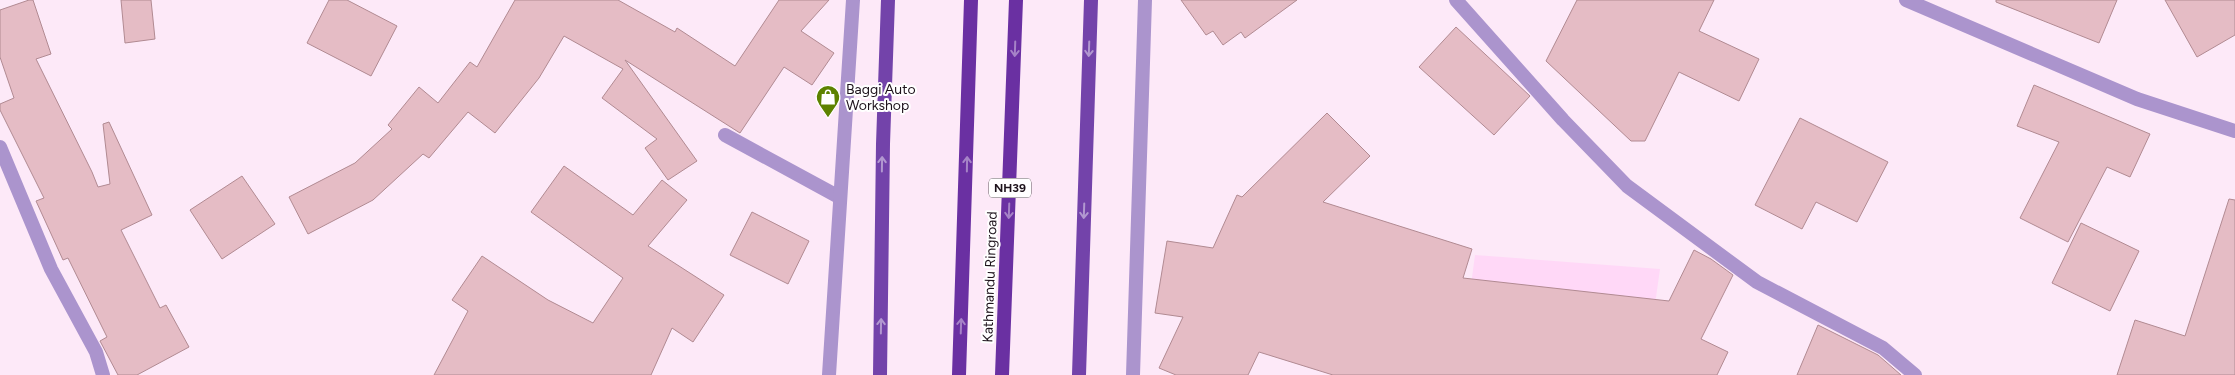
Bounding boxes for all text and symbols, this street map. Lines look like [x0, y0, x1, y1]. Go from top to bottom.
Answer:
one-way arrow [1010, 40, 1019, 56]
one-way arrow [1085, 40, 1094, 56]
place label: Baggi Auto Workshop [846, 81, 916, 114]
shop icon: Baggi Auto Workshop [815, 84, 841, 118]
one-way arrow [877, 156, 887, 172]
one-way arrow [962, 156, 972, 172]
road number: NH39 [989, 178, 1031, 198]
one-way arrow [1079, 202, 1089, 219]
one-way arrow [1004, 203, 1013, 219]
street label: Kathmandu Ringroad [979, 211, 1001, 343]
one-way arrow [876, 319, 886, 335]
one-way arrow [957, 319, 966, 335]

